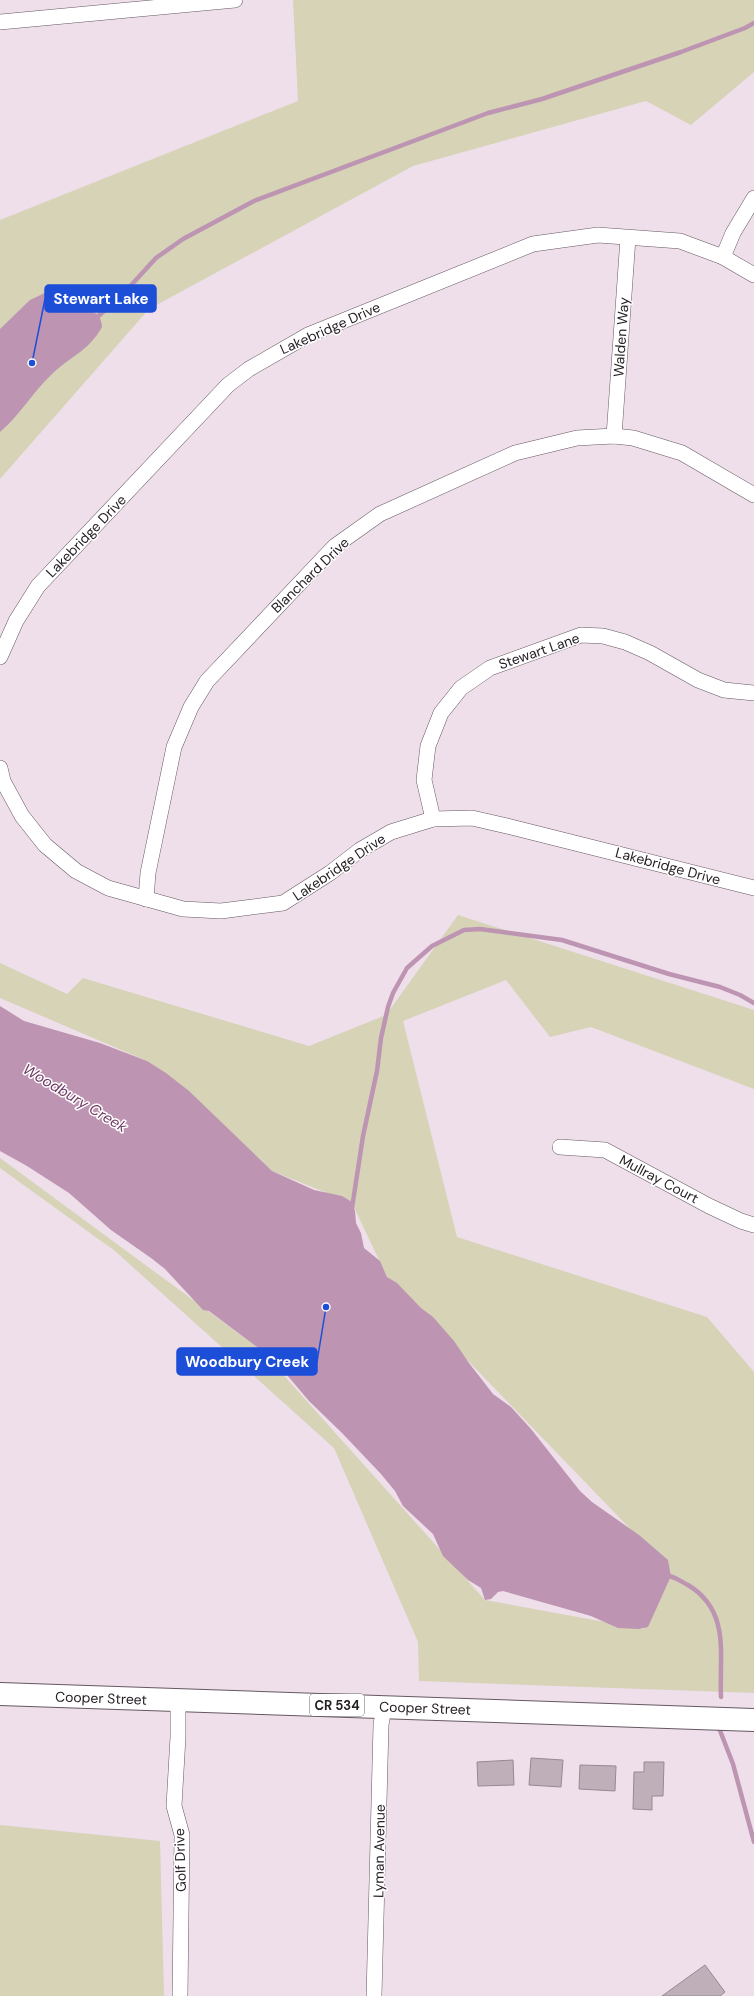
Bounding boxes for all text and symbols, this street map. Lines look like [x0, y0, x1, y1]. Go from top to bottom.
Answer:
callout: Stewart Lake [45, 285, 156, 312]
text: Stewart Lake [53, 289, 149, 309]
street label: Walden Way [609, 296, 633, 378]
street label: Lakebridge Drive [277, 298, 383, 358]
street label: Lakebridge Drive [42, 491, 130, 581]
street label: Blanchard Drive [267, 533, 353, 617]
street label: Stewart Lane [496, 629, 582, 673]
street label: Lakebridge Drive [289, 829, 389, 905]
street label: Lakebridge Drive [614, 843, 723, 889]
water label: Woodbury Creek [19, 1059, 131, 1137]
street label: Mullray Court [616, 1151, 702, 1207]
callout: Woodbury Creek [177, 1348, 317, 1375]
text: Woodbury Creek [185, 1352, 309, 1372]
street label: Cooper Street [55, 1687, 147, 1709]
road number: CR 534 [310, 1694, 364, 1716]
street label: Cooper Street [379, 1697, 471, 1719]
street label: Lyman Avenue [369, 1804, 389, 1898]
street label: Golf Drive [170, 1828, 190, 1892]

